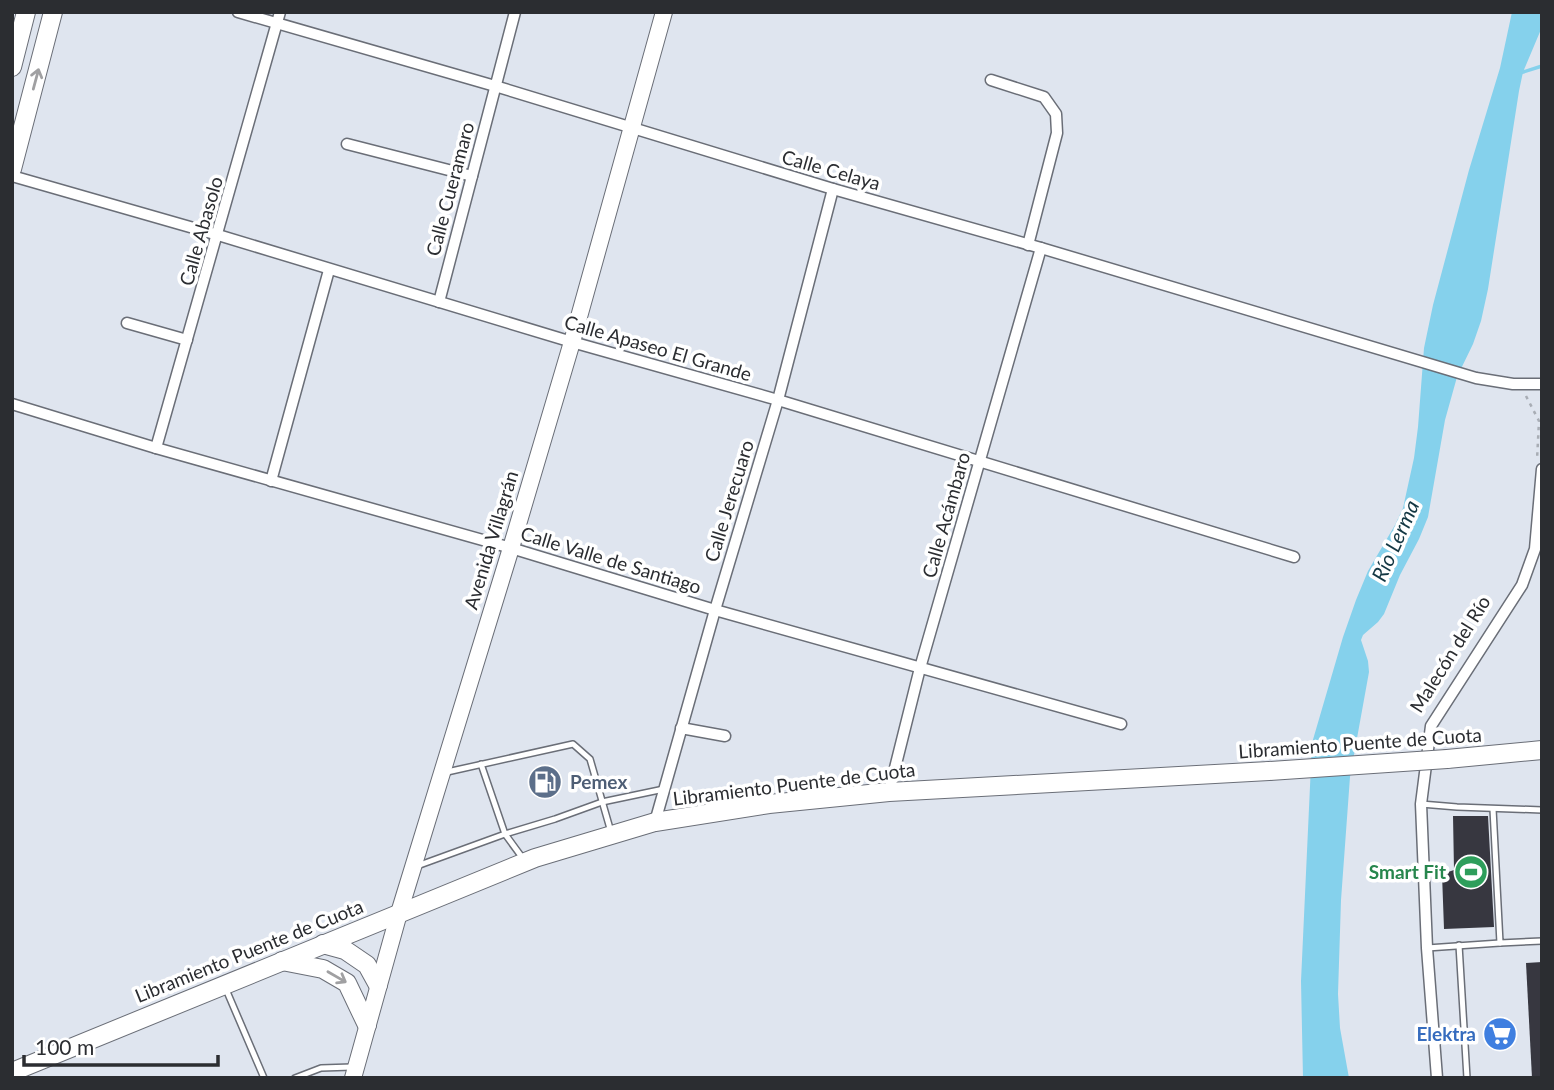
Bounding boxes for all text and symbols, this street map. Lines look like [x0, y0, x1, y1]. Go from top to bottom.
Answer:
one-way arrow [30, 68, 43, 91]
street label: Calle Cueramaro [421, 119, 478, 258]
street label: Calle Celaya [779, 145, 883, 195]
street label: Calle Abasolo [174, 174, 227, 288]
street label: Calle Apaseo El Grande [562, 310, 754, 385]
street label: Calle Jerecuaro [699, 437, 758, 565]
street label: Calle Acámbaro [917, 449, 974, 580]
street label: Avenida Villagrán [459, 468, 523, 612]
water label: Río Lerma [1366, 496, 1424, 585]
street label: Calle Valle de Santiago [518, 521, 704, 598]
street label: Malecón del Río [1404, 591, 1495, 716]
street label: Libramiento Puente de Cuota [1238, 723, 1482, 762]
street label: Libramiento Puente de Cuota [672, 757, 916, 810]
fuel station icon: Pemex [526, 763, 564, 801]
place label: Pemex [570, 770, 627, 793]
sports icon: Smart Fit [1452, 853, 1490, 891]
place label: Smart Fit [1369, 860, 1446, 883]
street label: Libramiento Puente de Cuota [131, 894, 366, 1007]
one-way arrow [327, 970, 347, 984]
supermarket icon: Elektra [1481, 1015, 1519, 1053]
place label: Elektra [1416, 1022, 1476, 1045]
scale bar [24, 1024, 219, 1068]
text: 100 m [35, 1034, 94, 1059]

